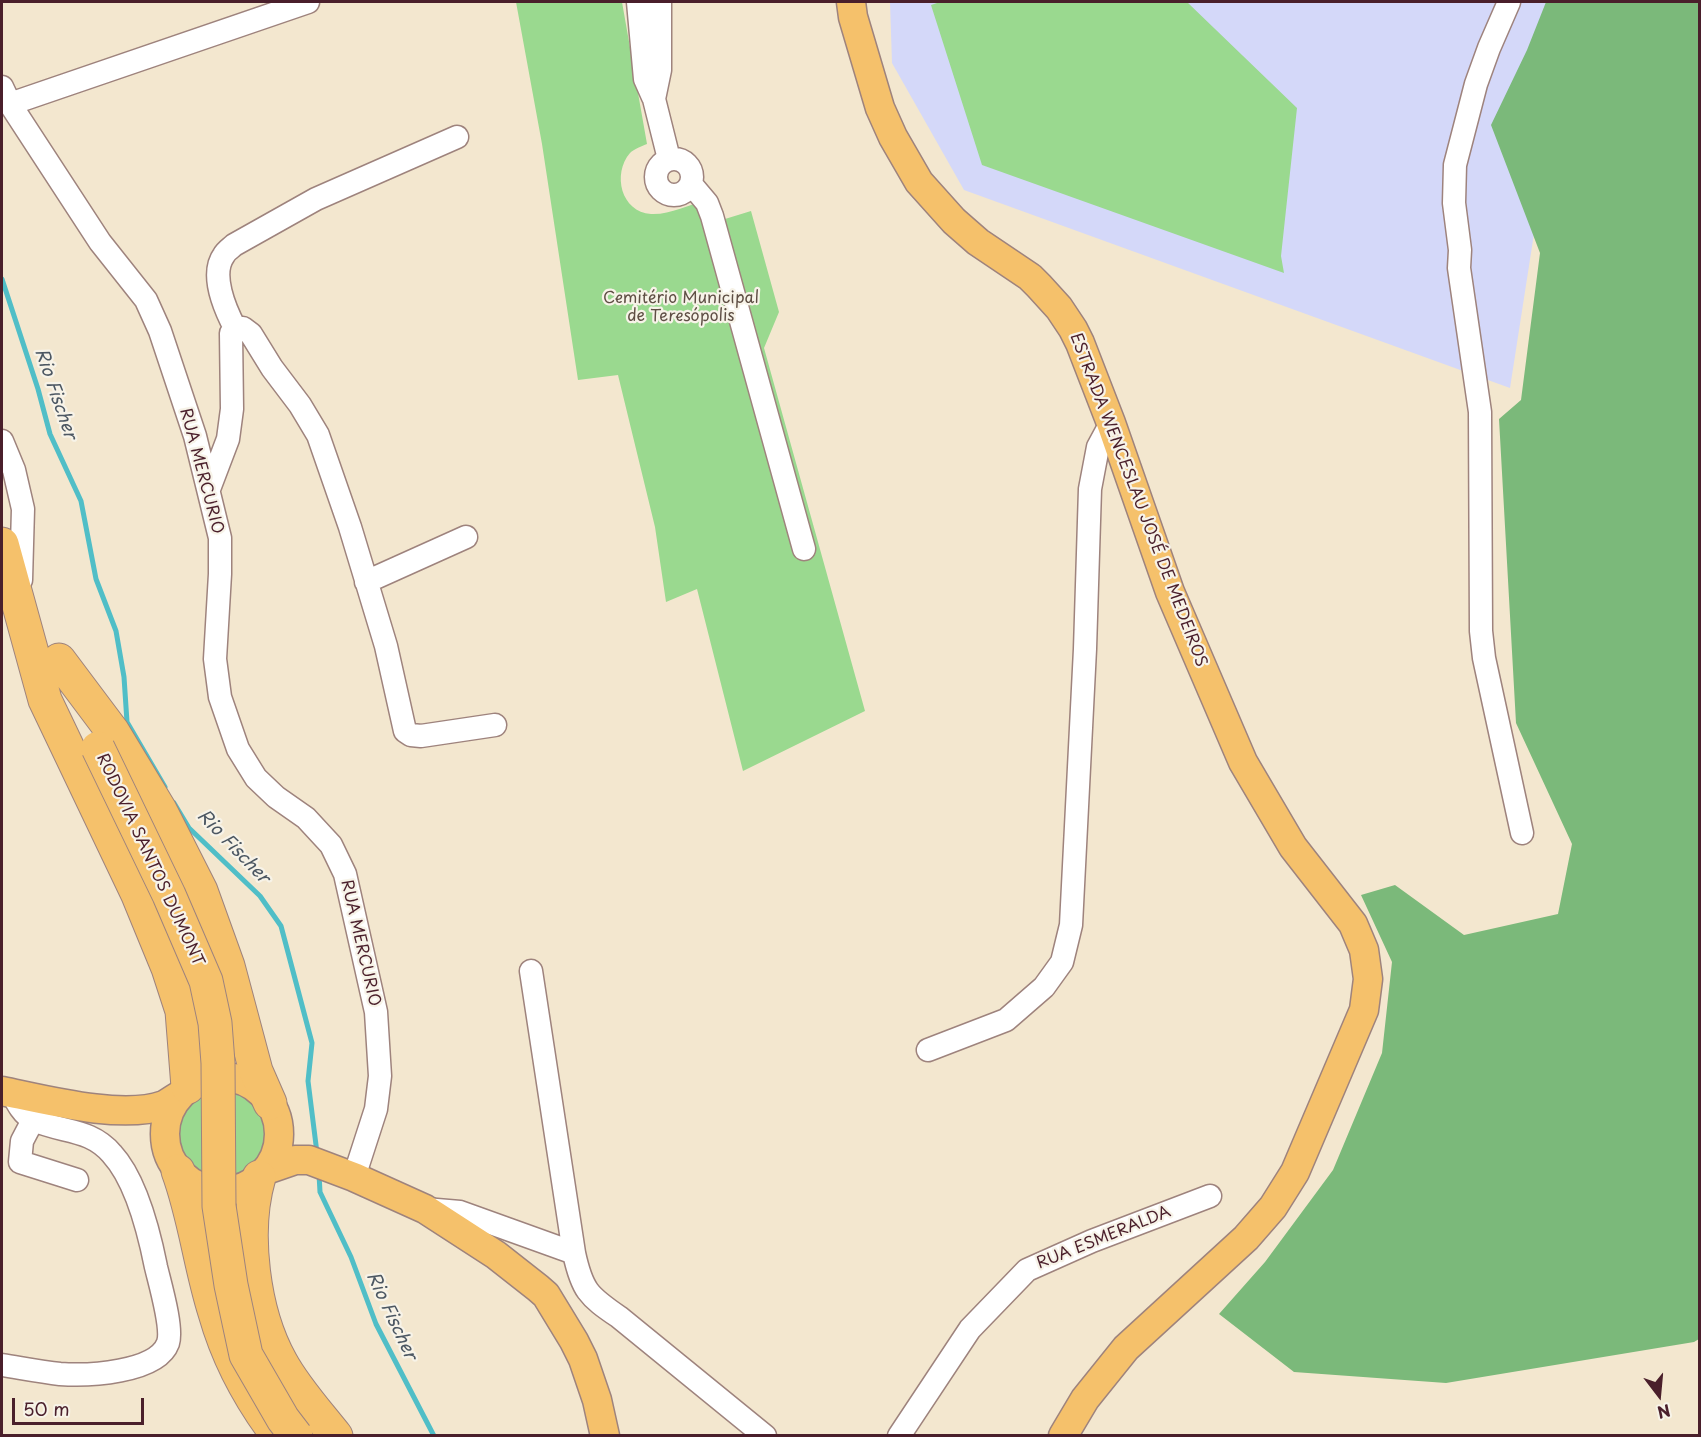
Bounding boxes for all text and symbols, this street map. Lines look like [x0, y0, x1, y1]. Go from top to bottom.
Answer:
park label: Cemitério Municipal de Teresópolis [603, 289, 759, 327]
street label: ESTRADA WENCESLAU JOSÉ DE MEDEIROS [1065, 330, 1211, 670]
water label: Rio Fischer [29, 346, 81, 442]
street label: RUA MERCURIO [175, 406, 227, 536]
street label: RODOVIA SANTOS DUMONT [92, 751, 208, 969]
water label: Rio Fischer [192, 805, 274, 889]
street label: RUA MERCURIO [336, 878, 384, 1008]
street label: RUA ESMERALDA [1034, 1202, 1174, 1274]
water label: Rio Fischer [361, 1269, 421, 1363]
north arrow [1629, 1365, 1689, 1425]
scale bar [15, 1386, 147, 1424]
text: 50 m [23, 1395, 70, 1422]
text: N [1655, 1399, 1673, 1426]

